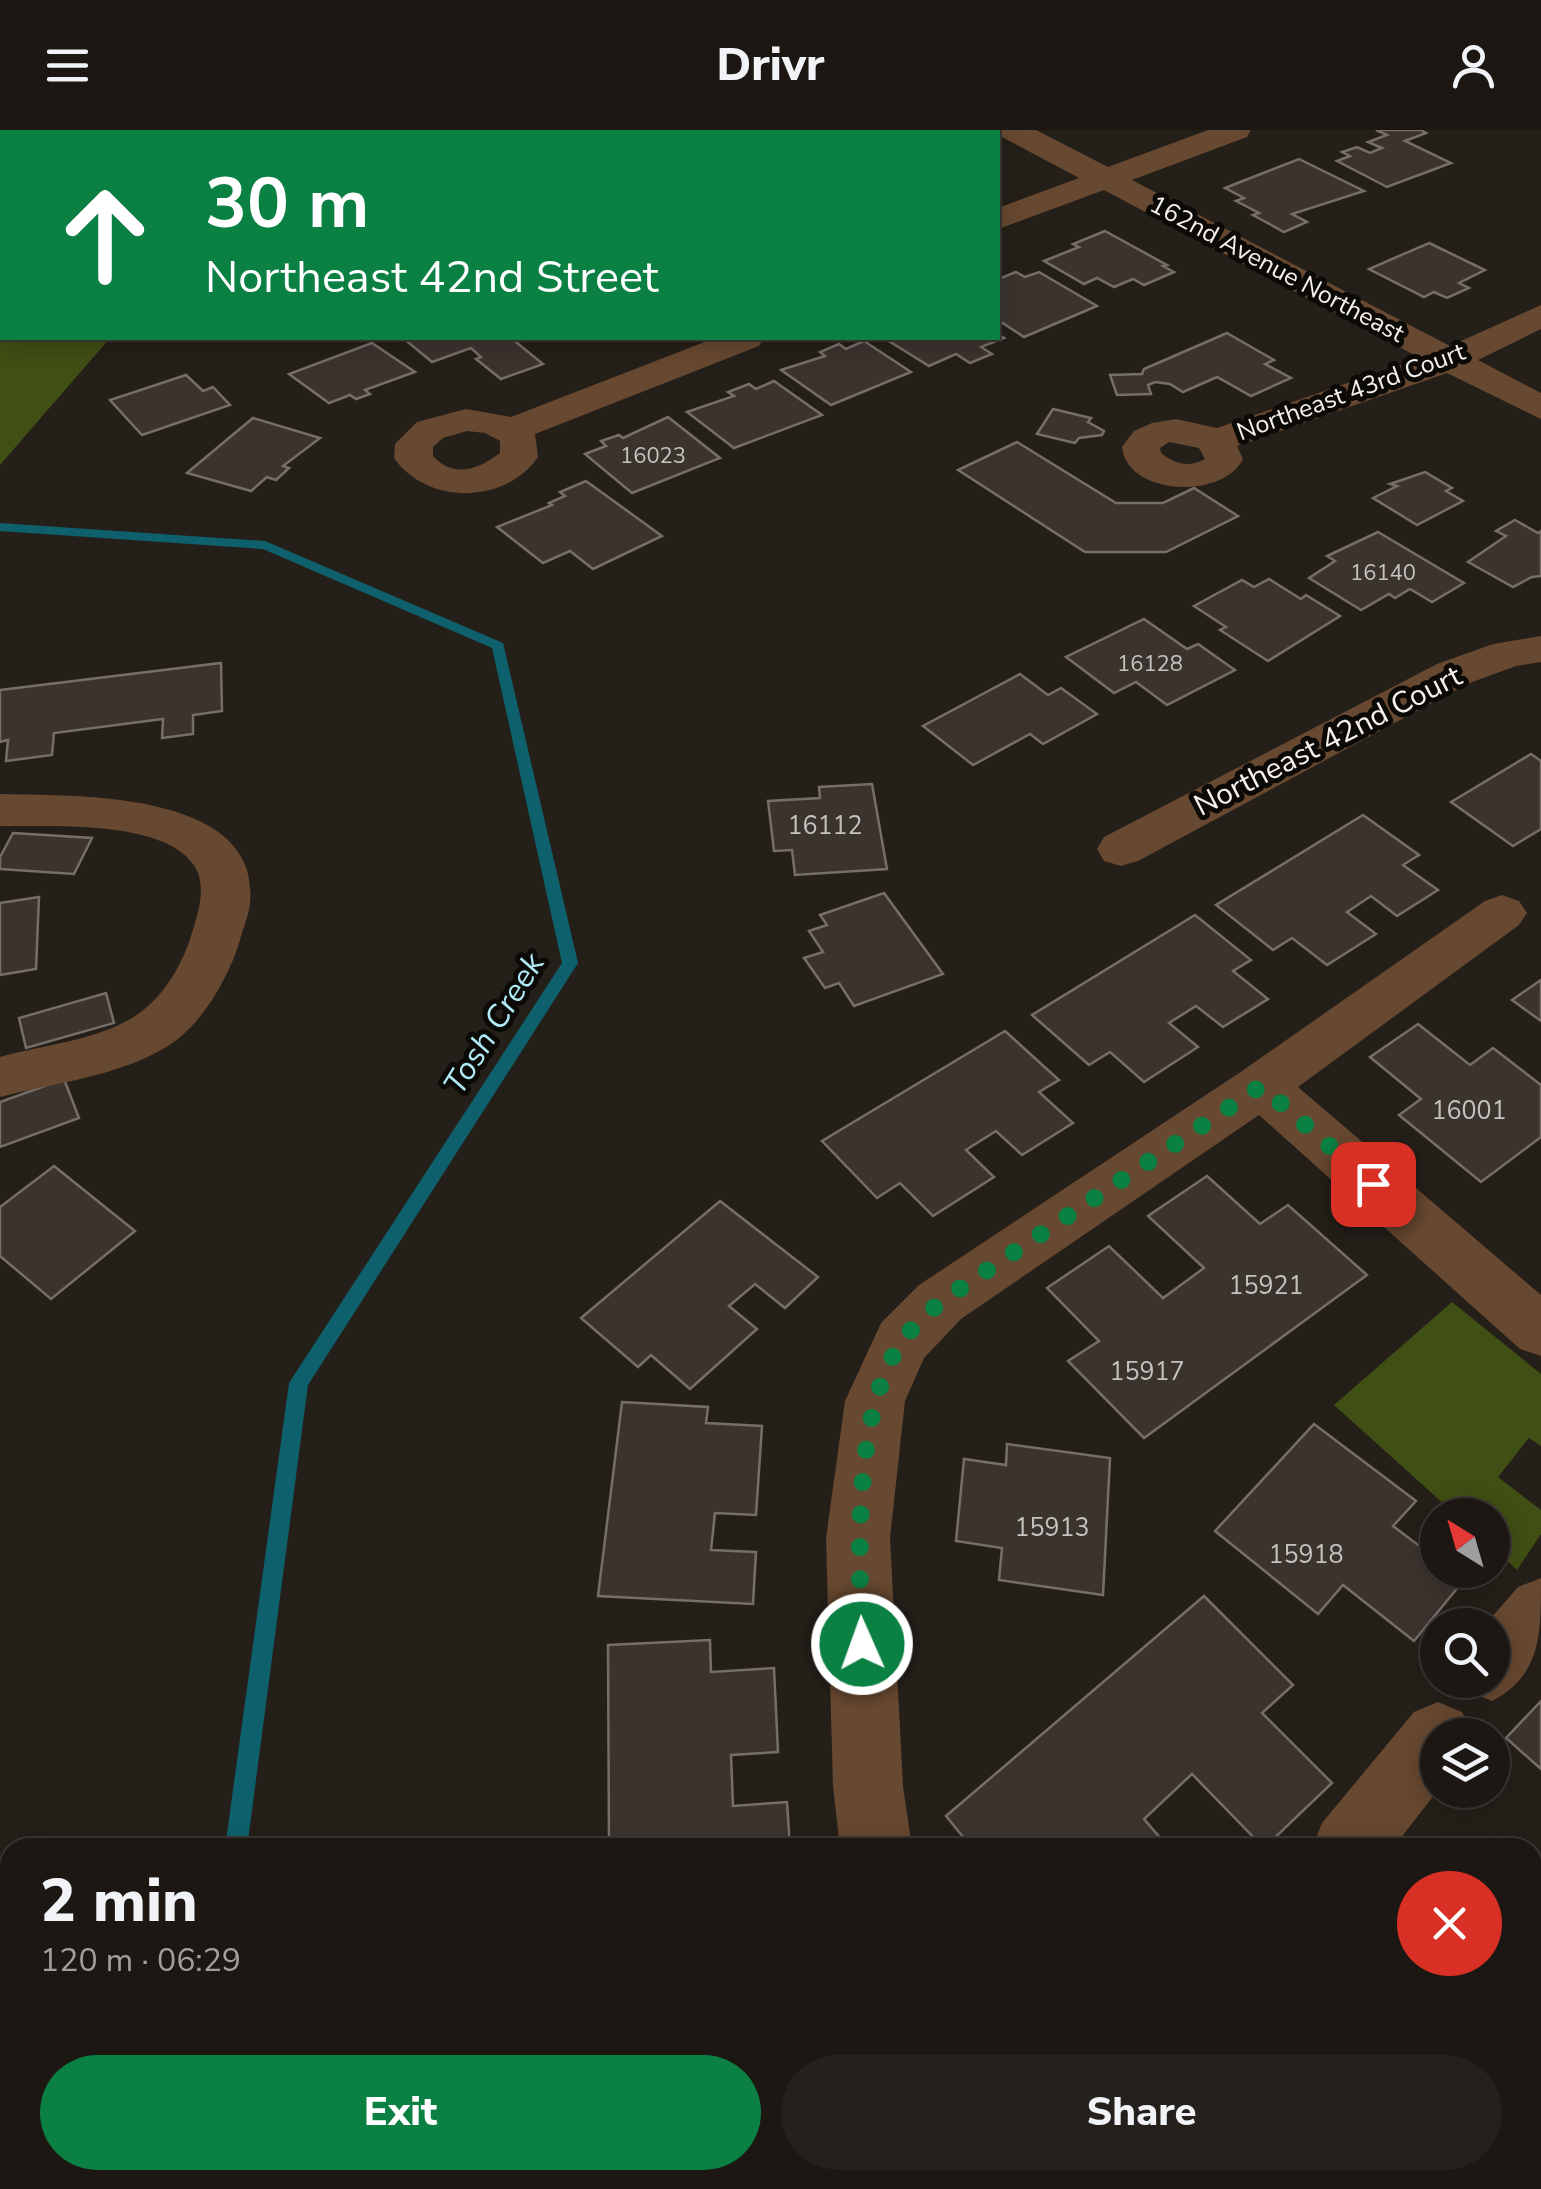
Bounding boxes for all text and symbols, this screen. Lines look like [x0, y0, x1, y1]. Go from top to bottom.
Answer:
text: Drivr [716, 35, 825, 96]
icon: menu [40, 38, 95, 93]
icon: person [1446, 38, 1501, 93]
text: 30 m [205, 156, 369, 252]
icon: ahead [40, 170, 170, 300]
street label: 162nd Avenue Northeast [1144, 187, 1411, 351]
text: Northeast 42nd Street [205, 247, 659, 308]
street label: Northeast 43rd Court [1232, 335, 1470, 449]
house number: 16023 [620, 441, 686, 471]
house number: 16140 [1350, 558, 1416, 588]
house number: 16128 [1117, 649, 1183, 679]
street label: Northeast 42nd Court [1187, 655, 1469, 826]
house number: 16112 [787, 809, 863, 843]
water label: Tosh Creek [434, 944, 555, 1103]
house number: 16001 [1431, 1094, 1507, 1128]
pin [1331, 1142, 1416, 1227]
icon: arrive [1346, 1157, 1401, 1212]
house number: 15921 [1228, 1269, 1304, 1303]
house number: 15917 [1109, 1355, 1185, 1389]
north arrow [1420, 1498, 1510, 1588]
map controls [1420, 1498, 1510, 1808]
house number: 15913 [1014, 1511, 1090, 1545]
house number: 15918 [1268, 1538, 1344, 1572]
position arrow [810, 1592, 914, 1696]
button: search [1420, 1608, 1510, 1698]
button: layers [1420, 1718, 1510, 1808]
text: 2 min [40, 1860, 198, 1942]
button: close [1397, 1871, 1502, 1976]
text: 120 m · 06:29 [40, 1939, 241, 1982]
button: Exit [40, 2055, 761, 2170]
button: Share [781, 2055, 1502, 2170]

